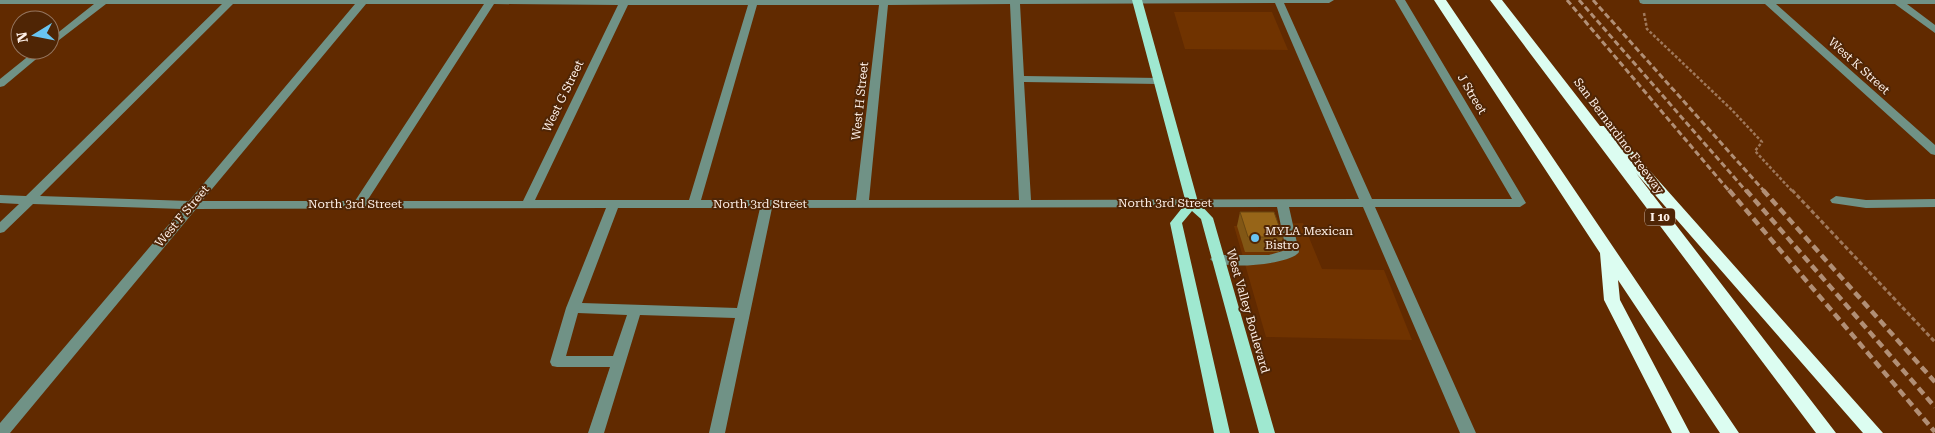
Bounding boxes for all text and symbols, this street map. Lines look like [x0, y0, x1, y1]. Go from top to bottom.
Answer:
north arrow [10, 10, 60, 60]
text: N [13, 30, 31, 44]
street label: West K Street [1825, 35, 1893, 98]
street label: West G Street [540, 57, 587, 134]
street label: West H Street [849, 61, 871, 141]
street label: J Street [1455, 71, 1490, 117]
street label: San Bernardino Freeway [1571, 75, 1668, 197]
street label: West F Street [152, 182, 212, 250]
street label: North 3rd Street [1118, 196, 1212, 210]
street label: North 3rd Street [308, 197, 402, 211]
street label: North 3rd Street [713, 197, 807, 211]
road number: I 10 [1645, 208, 1675, 226]
place label: MYLA Mexican Bistro [1265, 224, 1353, 252]
marker: MYLA Mexican Bistro [1249, 232, 1261, 244]
street label: West Valley Boulevard [1224, 247, 1273, 375]

